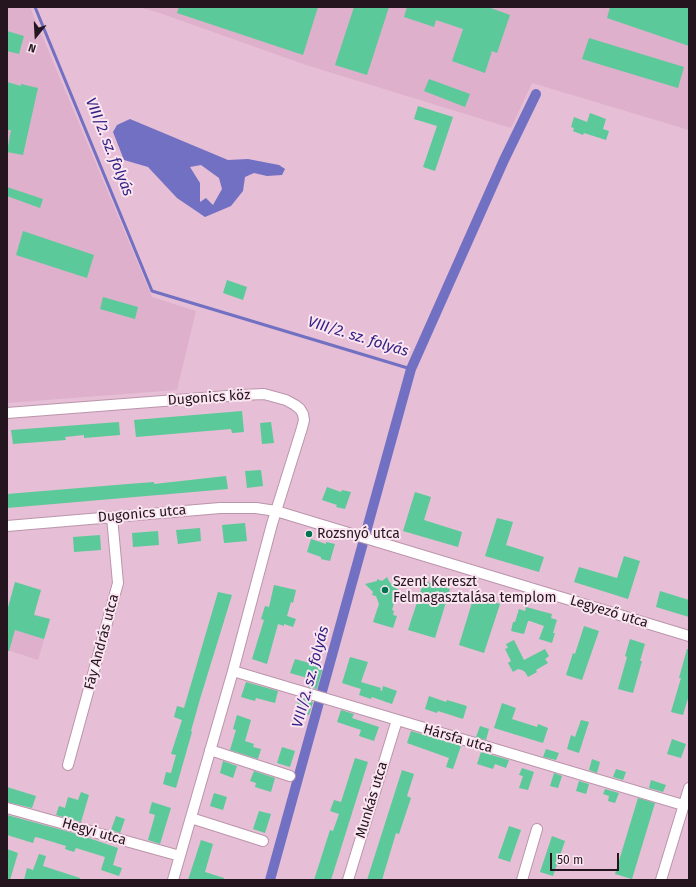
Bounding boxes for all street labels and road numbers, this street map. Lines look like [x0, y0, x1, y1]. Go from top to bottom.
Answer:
street label: Dugonics köz [167, 387, 251, 409]
street label: Dugonics utca [97, 502, 187, 526]
street label: Fáy András utca [81, 592, 123, 692]
street label: Legyező utca [568, 592, 650, 632]
street label: Hársfa utca [421, 721, 495, 757]
street label: Munkás utca [352, 760, 392, 840]
street label: Hegyi utca [60, 815, 128, 849]

